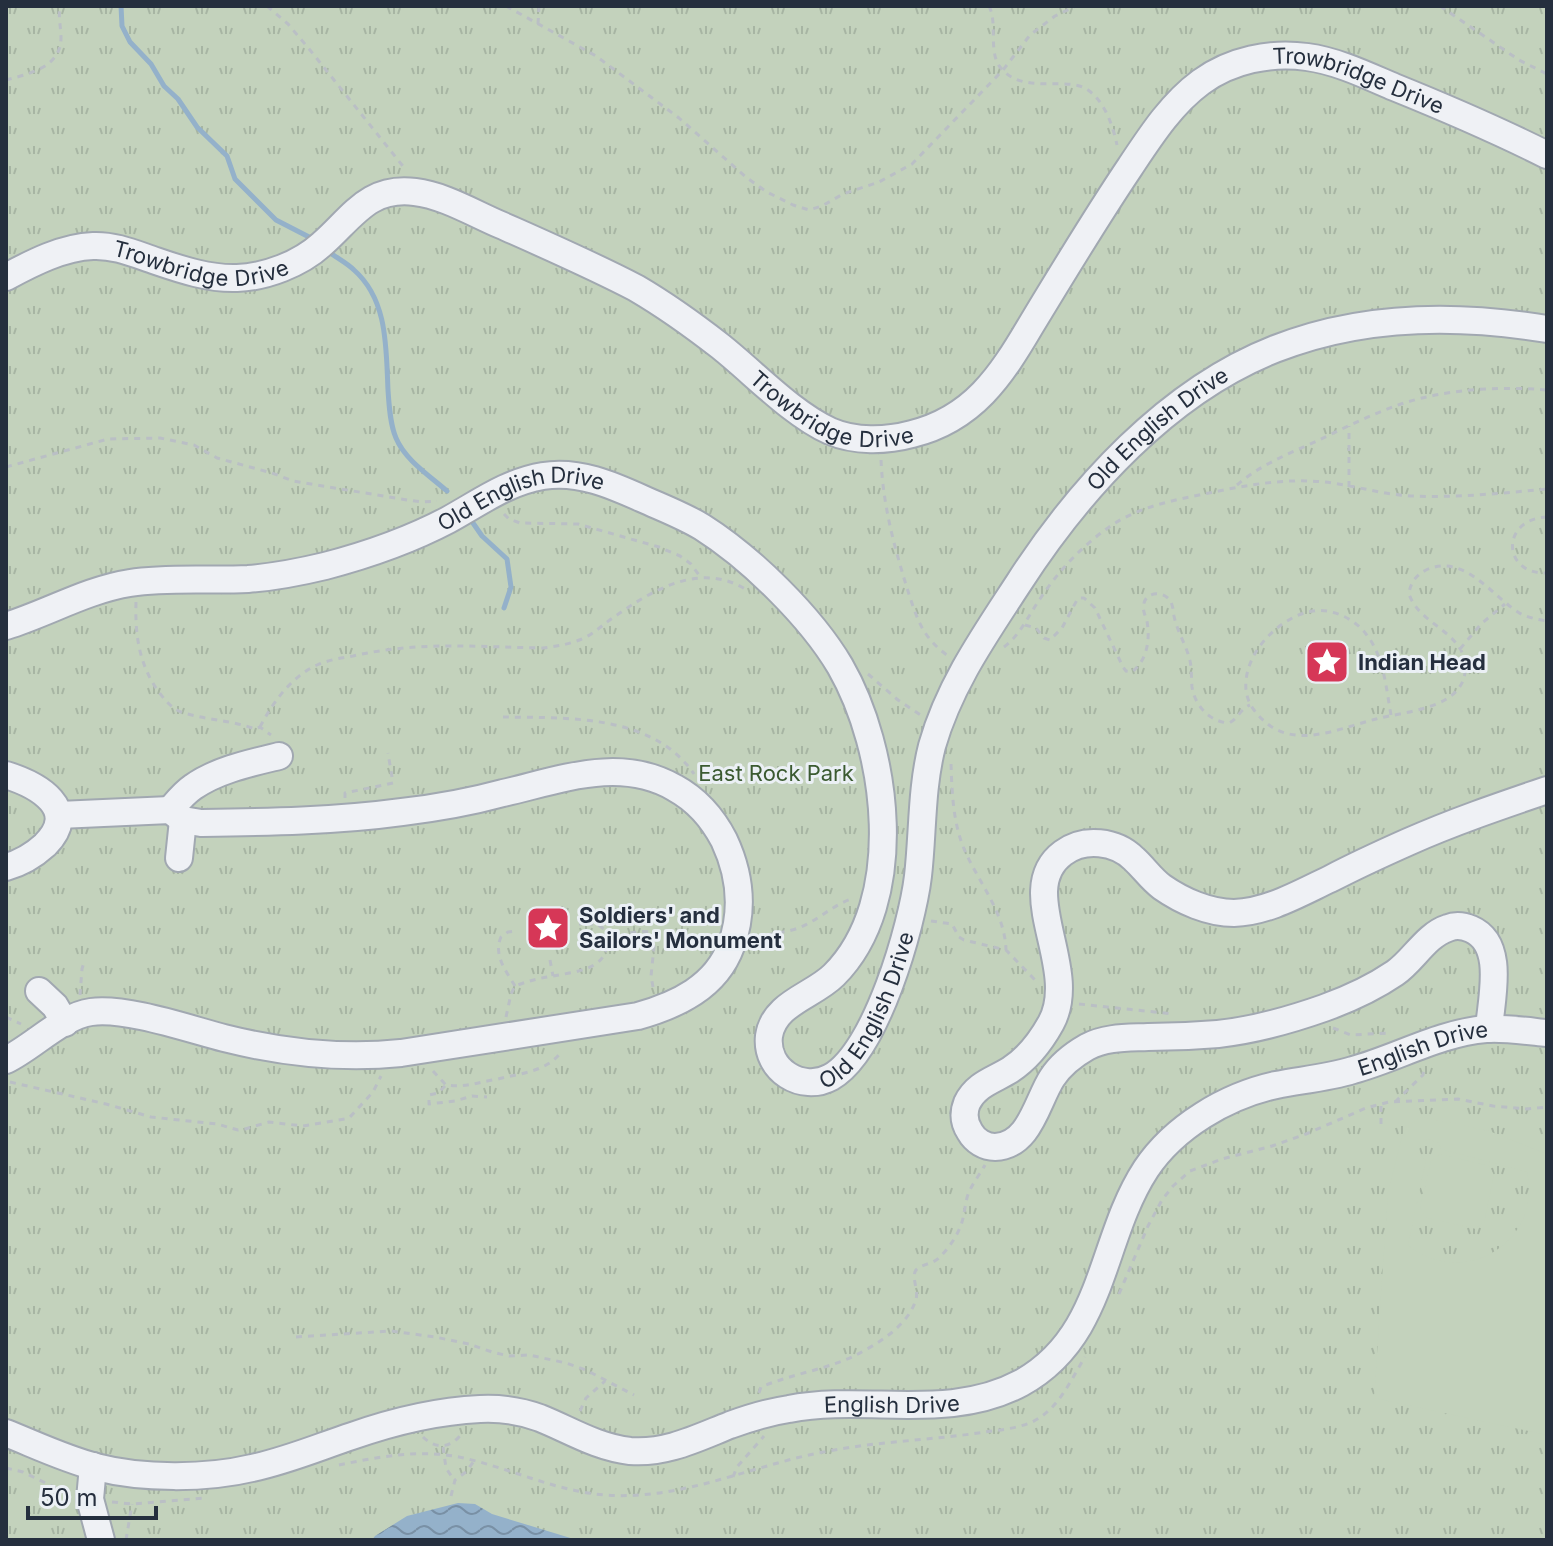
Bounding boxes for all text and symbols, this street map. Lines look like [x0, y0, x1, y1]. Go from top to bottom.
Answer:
street label: Trowbridge Drive [1272, 42, 1448, 119]
street label: Trowbridge Drive [111, 235, 292, 291]
street label: Old English Drive [1081, 361, 1233, 496]
street label: Trowbridge Drive [745, 365, 916, 452]
street label: Old English Drive [433, 462, 608, 536]
place icon: Indian Head [1303, 638, 1351, 686]
place label: Indian Head [1358, 649, 1486, 675]
park label: East Rock Park [698, 760, 854, 786]
place label: Soldiers' and Sailors' Monument [579, 902, 782, 953]
place icon: Soldiers' and Sailors' Monument [524, 904, 572, 952]
street label: Old English Drive [815, 929, 919, 1094]
street label: English Drive [1354, 1016, 1489, 1081]
street label: English Drive [823, 1389, 961, 1418]
scale bar [28, 1470, 156, 1520]
text: 50 m [40, 1483, 98, 1512]

